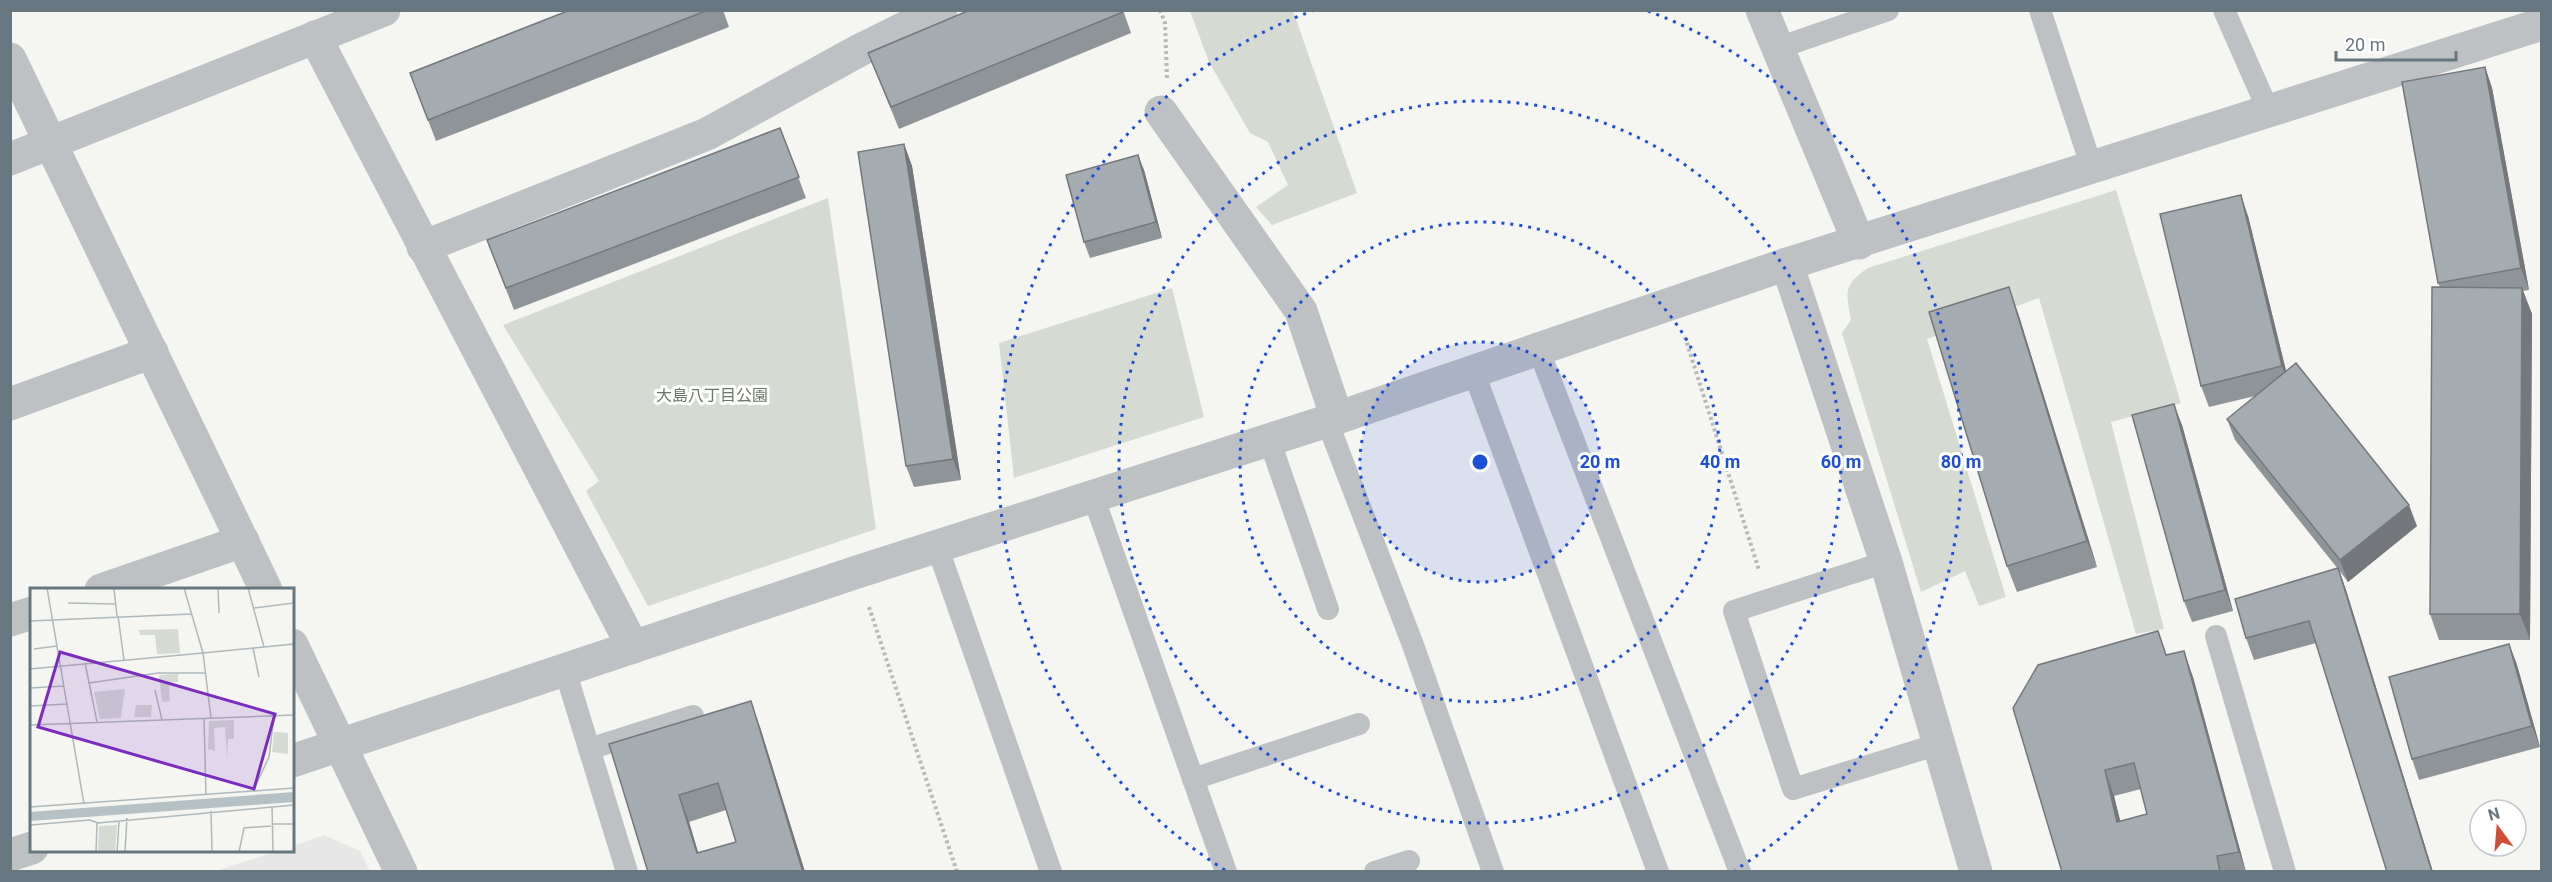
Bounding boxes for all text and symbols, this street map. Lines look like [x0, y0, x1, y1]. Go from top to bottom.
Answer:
scale bar [2336, 24, 2456, 62]
text: 20 m [2345, 34, 2385, 55]
park label: 大島八丁目公園 [656, 386, 768, 405]
text: 20 m [1580, 451, 1620, 472]
text: 40 m [1700, 451, 1740, 472]
text: 60 m [1821, 451, 1861, 472]
text: 80 m [1941, 451, 1981, 472]
centre of rings [1470, 452, 1490, 472]
inset map [30, 588, 294, 852]
north arrow [2468, 798, 2528, 858]
text: N [2486, 803, 2502, 825]

